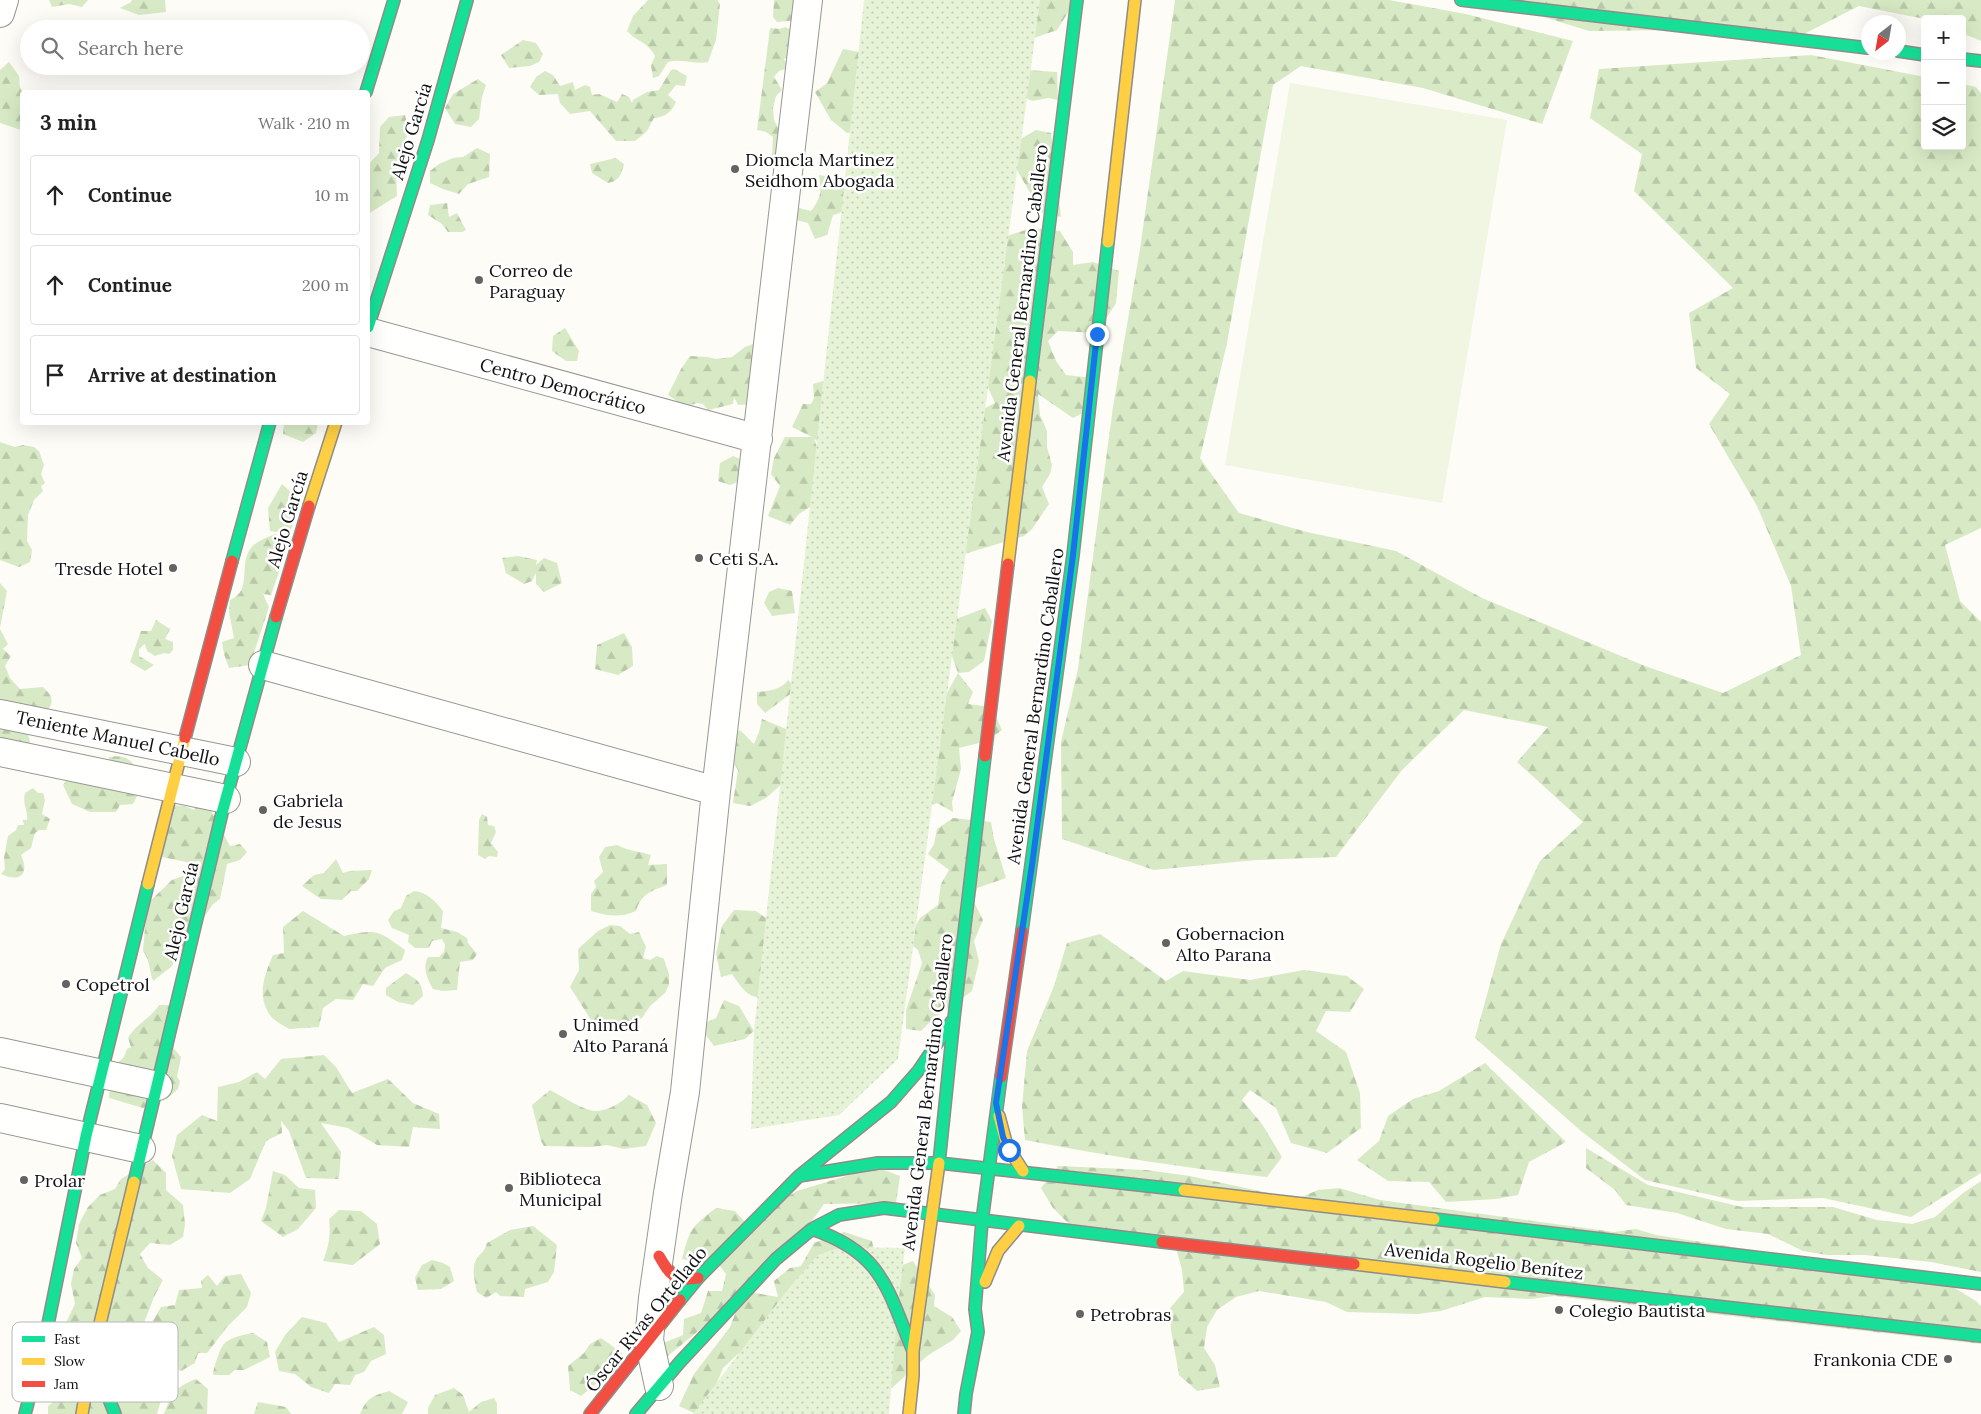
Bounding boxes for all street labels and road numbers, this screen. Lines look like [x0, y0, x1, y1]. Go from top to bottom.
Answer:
street label: Alejo García [385, 80, 437, 183]
street label: Avenida General Bernardino Caballero [991, 143, 1053, 464]
street label: Centro Democrático [477, 353, 649, 419]
street label: Alejo García [261, 468, 313, 571]
street label: Avenida General Bernardino Caballero [1001, 546, 1069, 867]
street label: Teniente Manuel Cabello [14, 705, 222, 771]
street label: Alejo García [158, 859, 204, 964]
street label: Avenida General Bernardino Caballero [896, 932, 958, 1253]
street label: Avenida Rogelio Benítez [1382, 1237, 1585, 1285]
street label: Óscar Rivas Ortellado [580, 1241, 712, 1397]

